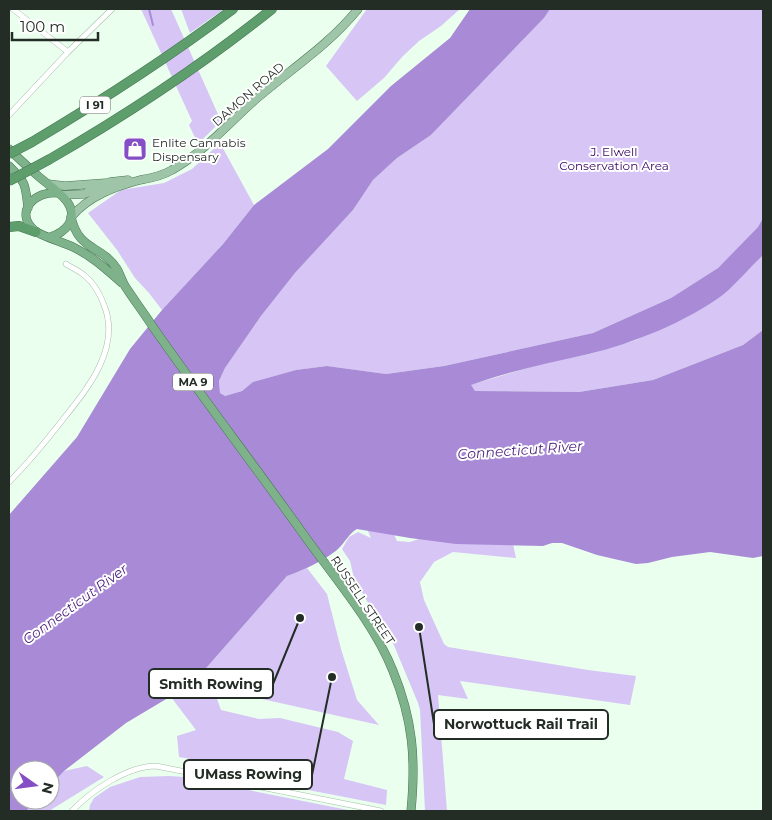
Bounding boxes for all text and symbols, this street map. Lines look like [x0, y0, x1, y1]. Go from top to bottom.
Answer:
scale bar [12, 10, 99, 42]
text: 100 m [20, 17, 65, 36]
street label: DAMON ROAD [209, 59, 287, 129]
road number: I 91 [80, 96, 110, 114]
place label: Enlite Cannabis Dispensary [152, 135, 246, 164]
shop icon: Enlite Cannabis Dispensary [122, 136, 148, 162]
park label: J. Elwell Conservation Area [559, 144, 669, 173]
road number: MA 9 [173, 374, 213, 391]
water label: Connecticut River [457, 437, 584, 463]
street label: RUSSELL STREET [328, 553, 398, 647]
water label: Connecticut River [19, 560, 131, 648]
callout: Smith Rowing [149, 669, 273, 698]
text: Smith Rowing [159, 675, 263, 693]
callout: Norwottuck Rail Trail [434, 710, 608, 739]
text: Norwottuck Rail Trail [444, 715, 598, 733]
north arrow [10, 760, 60, 810]
callout: UMass Rowing [184, 760, 312, 789]
text: UMass Rowing [194, 765, 302, 783]
text: N [38, 780, 58, 796]

